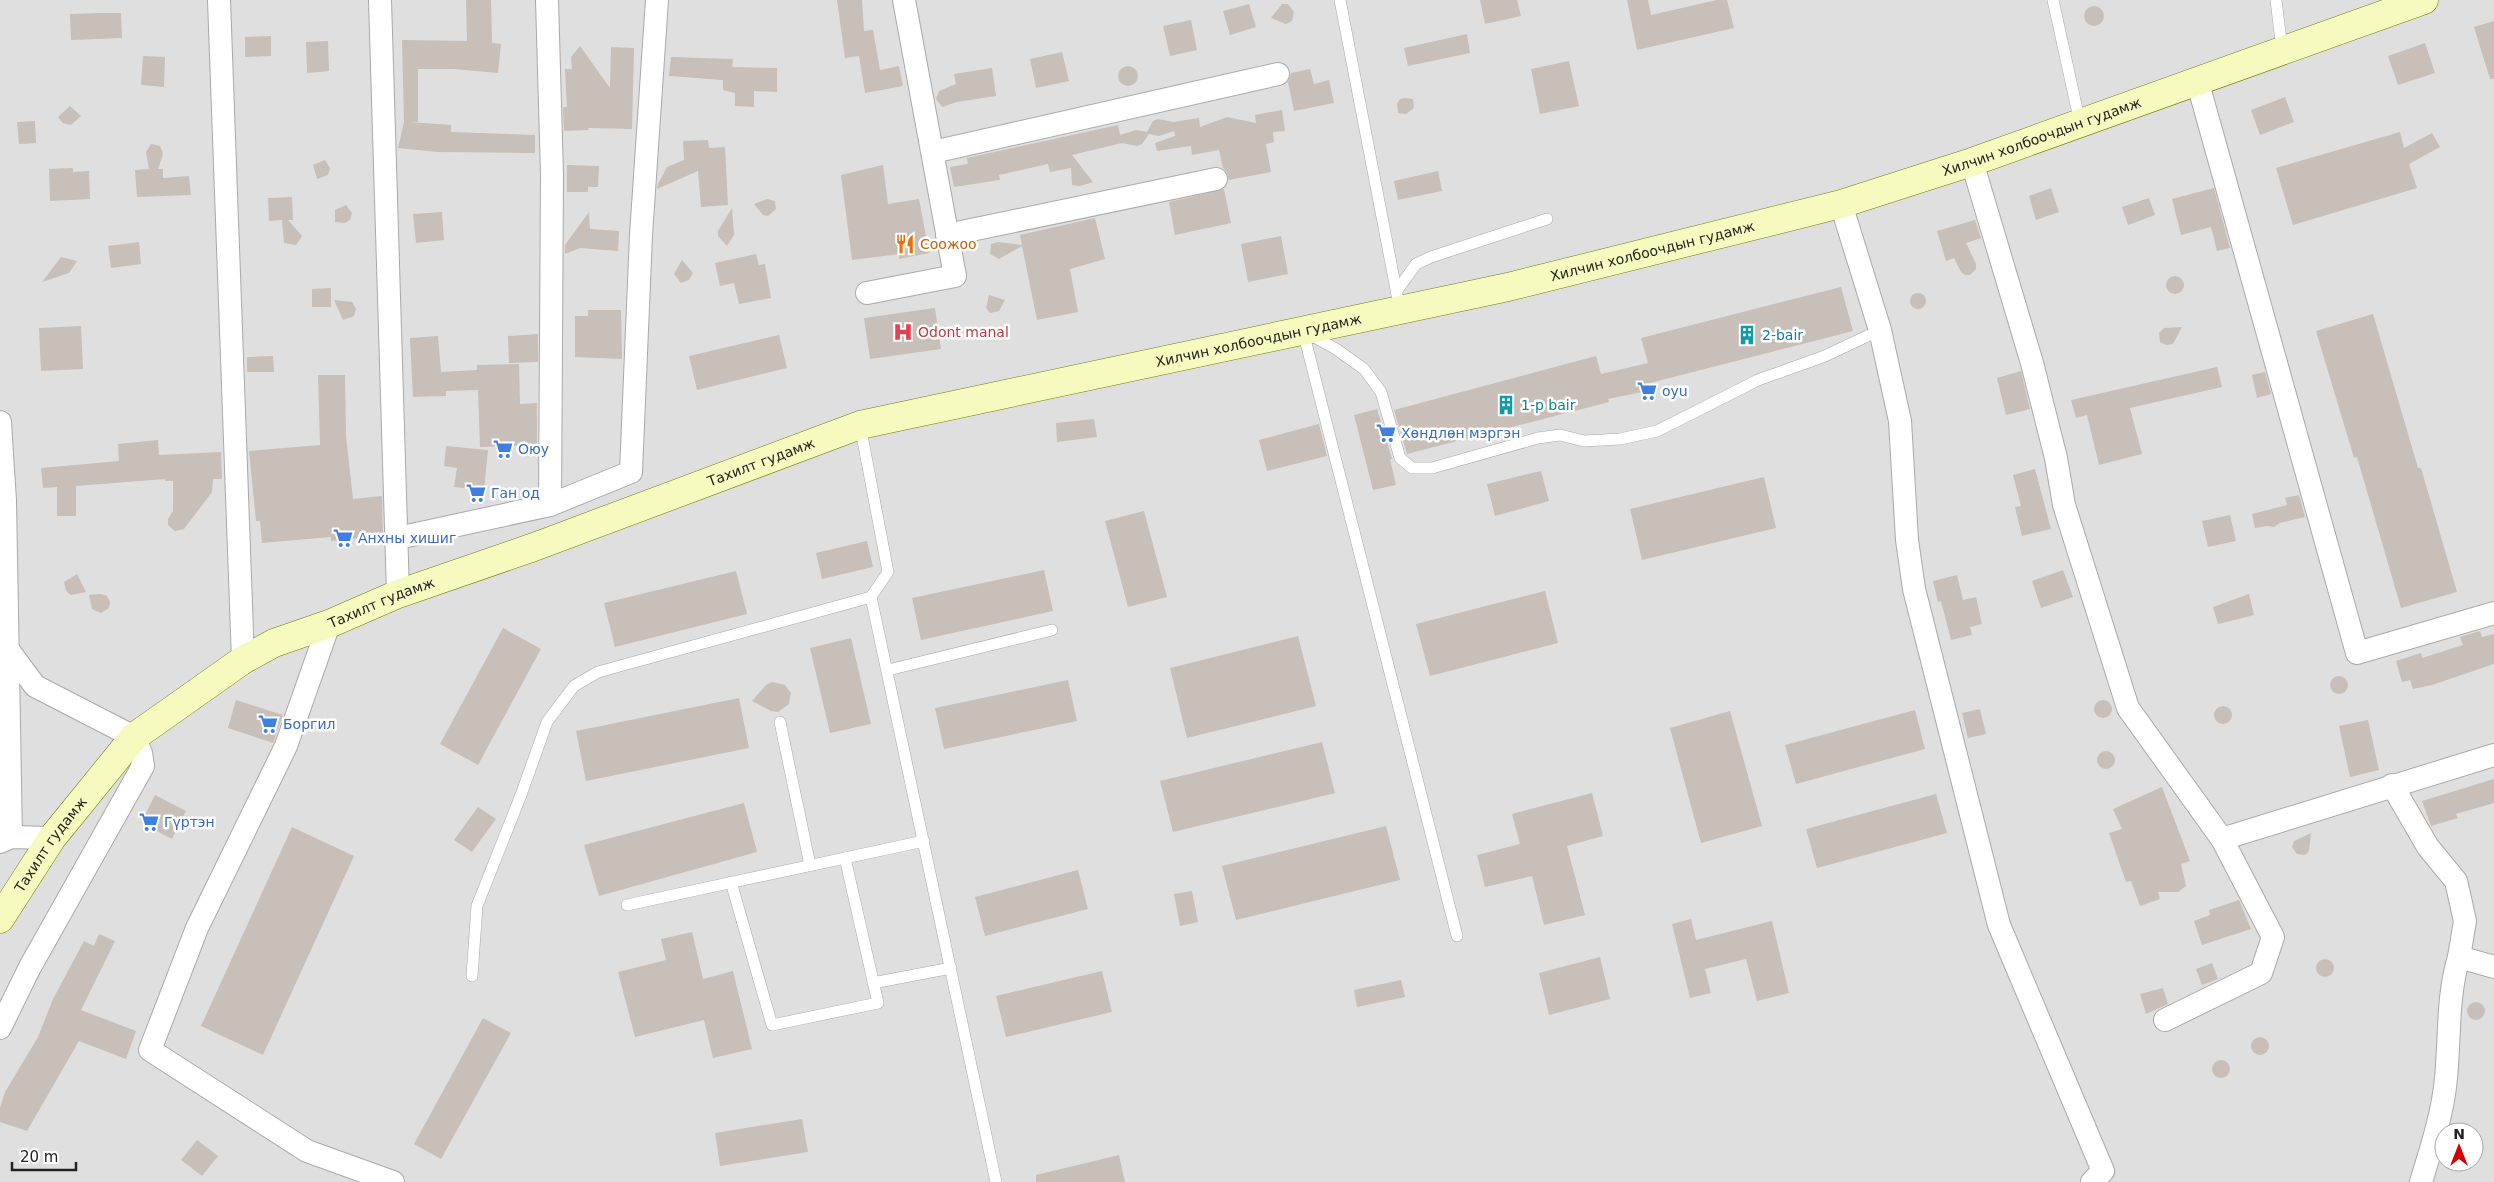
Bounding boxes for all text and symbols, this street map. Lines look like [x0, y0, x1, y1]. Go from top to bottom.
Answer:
street label: Хилчин холбоочдын гудамж [1940, 94, 2144, 179]
street label: Хилчин холбоочдын гудамж [1549, 218, 1757, 284]
restaurant icon: Соожоо [894, 233, 916, 255]
place label: Соожоо [920, 236, 977, 252]
street label: Хилчин холбоочдын гудамж [1154, 310, 1363, 370]
hospital icon: Odont manal [892, 321, 914, 343]
place label: Odont manal [918, 324, 1009, 340]
building icon: 2-bair [1736, 324, 1758, 346]
place label: 2-bair [1762, 327, 1803, 343]
supermarket icon: oyu [1636, 380, 1658, 402]
place label: oyu [1662, 383, 1688, 399]
building icon: 1-p bair [1495, 394, 1517, 416]
place label: 1-p bair [1521, 397, 1576, 413]
supermarket icon: Хөндлөн мэргэн [1375, 422, 1397, 444]
place label: Хөндлөн мэргэн [1401, 425, 1520, 441]
street label: Тахилт гудамж [704, 435, 817, 490]
supermarket icon: Оюу [492, 438, 514, 460]
place label: Оюу [518, 441, 549, 457]
supermarket icon: Ган од [465, 482, 487, 504]
place label: Ган од [491, 485, 540, 501]
supermarket icon: Анхны хишиг [332, 527, 354, 549]
place label: Анхны хишиг [358, 530, 456, 546]
street label: Тахилт гудамж [325, 574, 437, 632]
supermarket icon: Боргил [257, 713, 279, 735]
place label: Боргил [283, 716, 335, 732]
street label: Тахилт гудамж [11, 794, 90, 896]
supermarket icon: Гүртэн [138, 811, 160, 833]
place label: Гүртэн [164, 814, 215, 830]
north arrow [2434, 1122, 2484, 1172]
text: N [2453, 1126, 2465, 1142]
scale bar [12, 1140, 76, 1172]
text: 20 m [20, 1148, 58, 1166]

